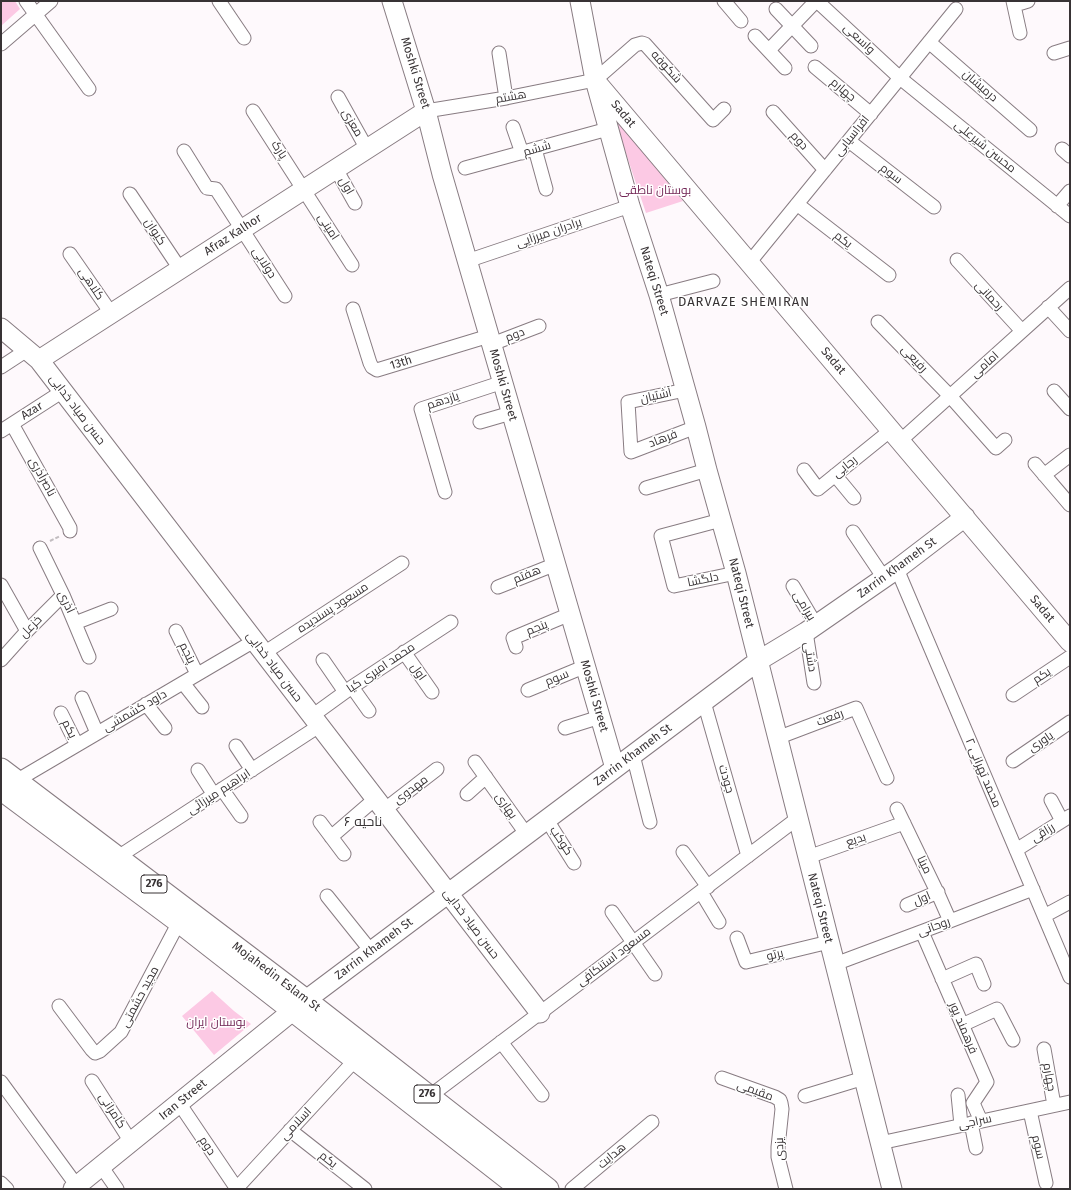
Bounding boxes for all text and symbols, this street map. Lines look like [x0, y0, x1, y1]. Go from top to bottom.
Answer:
street label: واسعی [840, 21, 878, 57]
street label: Moshki Street [397, 35, 433, 111]
street label: شکوفه [648, 48, 684, 86]
street label: درمیشان [959, 67, 1001, 105]
street label: چهارم [827, 75, 859, 105]
street label: هشتم [494, 87, 528, 107]
street label: Sadat [607, 97, 639, 131]
street label: معزی [338, 107, 366, 139]
street label: افراسیابی [831, 113, 873, 159]
street label: محسن شیرعلی [951, 118, 1019, 176]
street label: دوم [787, 129, 811, 153]
street label: پارک [268, 138, 290, 162]
street label: ششم [521, 138, 553, 160]
street label: سوم [877, 161, 905, 187]
street label: اول [335, 175, 357, 197]
park label: بوستان ناطقی [619, 184, 691, 198]
street label: Afraz Kalhor [202, 211, 264, 259]
street label: امینی [314, 211, 342, 243]
street label: برادران میرزایی [514, 215, 584, 251]
street label: کیوان [141, 216, 169, 248]
street label: یکم [831, 228, 855, 252]
street label: دولابی [249, 245, 279, 281]
street label: Nateqi Street [637, 245, 671, 317]
street label: کلاهی [75, 265, 107, 303]
street label: رحمانی [972, 278, 1006, 314]
district label: DARVAZE SHEMIRAN [678, 294, 810, 310]
street label: دوم [503, 325, 527, 345]
street label: رفیعی [898, 342, 930, 376]
street label: Sadat [817, 344, 849, 378]
street label: Moshki Street [486, 347, 520, 423]
street label: امامی [968, 349, 1002, 381]
street label: 13th [388, 353, 414, 373]
street label: حسن صیاد خدایی [46, 372, 108, 448]
street label: آشتیان [639, 385, 673, 407]
street label: یازدهم [425, 389, 461, 413]
street label: Azar [18, 399, 46, 423]
street label: فرهاد [647, 427, 679, 451]
street label: رجایی [830, 453, 860, 481]
street label: ناصرآذری [25, 455, 59, 499]
street label: Zarrin Khameh St [855, 535, 939, 601]
street label: Nateqi Street [725, 556, 757, 630]
street label: هفتم [511, 563, 543, 587]
street label: دلگشا [686, 570, 720, 590]
street label: مسعود پسندیده [295, 580, 371, 636]
street label: آذری [55, 589, 77, 615]
street label: بیرامی [790, 589, 818, 623]
street label: Sadat [1026, 592, 1058, 626]
street label: خزعل [17, 613, 45, 641]
street label: پنجم [524, 617, 550, 639]
street label: حسن صیاد خدایی [243, 629, 305, 705]
street label: پنجم [176, 640, 198, 666]
street label: محمد امیری کیا [344, 640, 418, 696]
street label: دشتی [801, 641, 819, 673]
street label: Moshki Street [577, 658, 611, 734]
street label: اول [407, 661, 429, 683]
street label: یکم [1030, 665, 1054, 687]
street label: سوم [543, 667, 571, 689]
street label: داود کشمشی [100, 687, 170, 735]
street label: رفعت [814, 706, 846, 730]
street label: یکم [58, 717, 80, 741]
street label: Zarrin Khameh St [591, 721, 675, 789]
street label: یاوری [1026, 728, 1056, 756]
street label: محمد تهرانی ۲ [962, 736, 1004, 810]
street label: جودت [715, 763, 737, 795]
street label: ابراهیم میرزائی [185, 766, 253, 818]
street label: مهدوی [391, 772, 431, 808]
street label: بهاری [492, 790, 520, 822]
district label: ناحیه ۶ [344, 814, 382, 830]
street label: رزاقی [1029, 820, 1057, 846]
street label: کوکب [546, 824, 576, 858]
street label: بدیع [844, 830, 868, 850]
street label: مینا [914, 854, 934, 876]
street label: Nateqi Street [804, 871, 836, 945]
road number: 276 [141, 875, 167, 893]
street label: حسن صیاد خدایی [440, 886, 502, 962]
street label: اول [911, 889, 933, 909]
street label: روحانی [916, 914, 952, 940]
street label: Zarrin Khameh St [332, 915, 416, 983]
street label: مسعود استنکافی [574, 925, 654, 989]
street label: Mojahedin Eslam St [229, 939, 323, 1015]
street label: پرتو [765, 946, 785, 964]
street label: مجید حشمتی [118, 964, 162, 1030]
street label: فرهمند پور [946, 1000, 980, 1056]
park label: بوستان ایران [186, 1016, 246, 1030]
street label: چهارم [1039, 1062, 1059, 1092]
street label: Iran Street [156, 1076, 210, 1124]
street label: مقیمی [735, 1078, 775, 1104]
road number: 276 [414, 1085, 440, 1103]
street label: کامرانی [95, 1091, 129, 1131]
street label: اسلامی [277, 1105, 315, 1143]
street label: سراجی [957, 1111, 993, 1133]
street label: دوم [195, 1134, 219, 1158]
street label: سوم [1028, 1134, 1048, 1160]
street label: یزدی [772, 1137, 788, 1161]
street label: هدایت [595, 1140, 629, 1172]
street label: یکم [316, 1148, 340, 1172]

